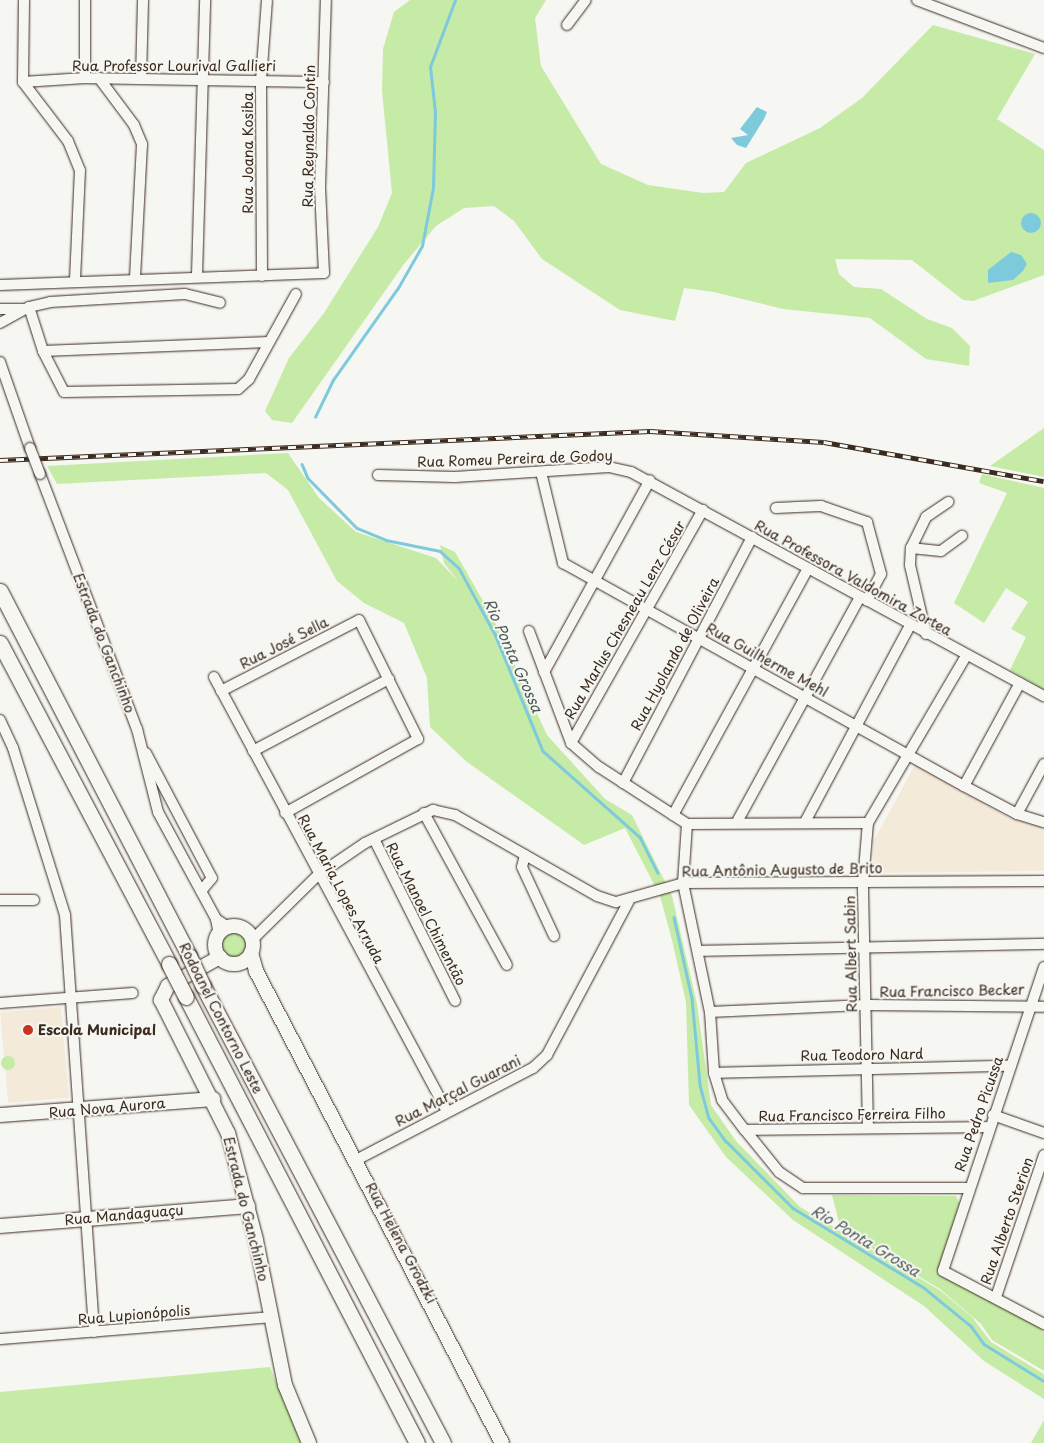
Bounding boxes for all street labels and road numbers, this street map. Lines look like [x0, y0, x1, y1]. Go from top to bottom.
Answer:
street label: Rua Professor Lourival Gallieri [71, 58, 277, 74]
street label: Rua Reynaldo Contin [299, 64, 319, 208]
street label: Rua Joana Kosiba [240, 92, 256, 214]
street label: Rua Romeu Pereira de Godoy [416, 447, 614, 471]
street label: Rua Marlus Chesneau Lenz César [561, 517, 689, 723]
street label: Rua Professora Valdomira Zortea [752, 517, 954, 639]
street label: Estrada do Ganchinho [69, 570, 139, 716]
street label: Rua Hyolando de Oliveira [627, 574, 723, 734]
street label: Rua José Sella [237, 613, 331, 673]
street label: Rua Guilherme Mehl [703, 619, 831, 701]
street label: Rua Maria Lopes Arruda [294, 811, 388, 967]
street label: Rua Manoel Chimentão [382, 839, 470, 989]
street label: Rua Antônio Augusto de Brito [681, 860, 883, 880]
street label: Rua Albert Sabin [842, 895, 860, 1013]
street label: Rodoanel Contorno Leste [175, 940, 267, 1096]
street label: Rua Francisco Becker [878, 981, 1026, 1001]
street label: Rua Teodoro Nard [800, 1046, 924, 1064]
street label: Rua Marçal Guarani [392, 1052, 524, 1130]
street label: Rua Pedro Picussa [951, 1053, 1007, 1175]
street label: Rua Nova Aurora [48, 1095, 166, 1121]
street label: Rua Francisco Ferreira Filho [757, 1105, 947, 1125]
street label: Estrada do Ganchinho [220, 1134, 272, 1284]
street label: Rua Alberto Sterion [977, 1155, 1037, 1287]
street label: Rua Helena Grodzki [362, 1179, 440, 1307]
street label: Rua Mandaguaçu [64, 1201, 184, 1229]
street label: Rua Lupionópolis [76, 1302, 192, 1328]

